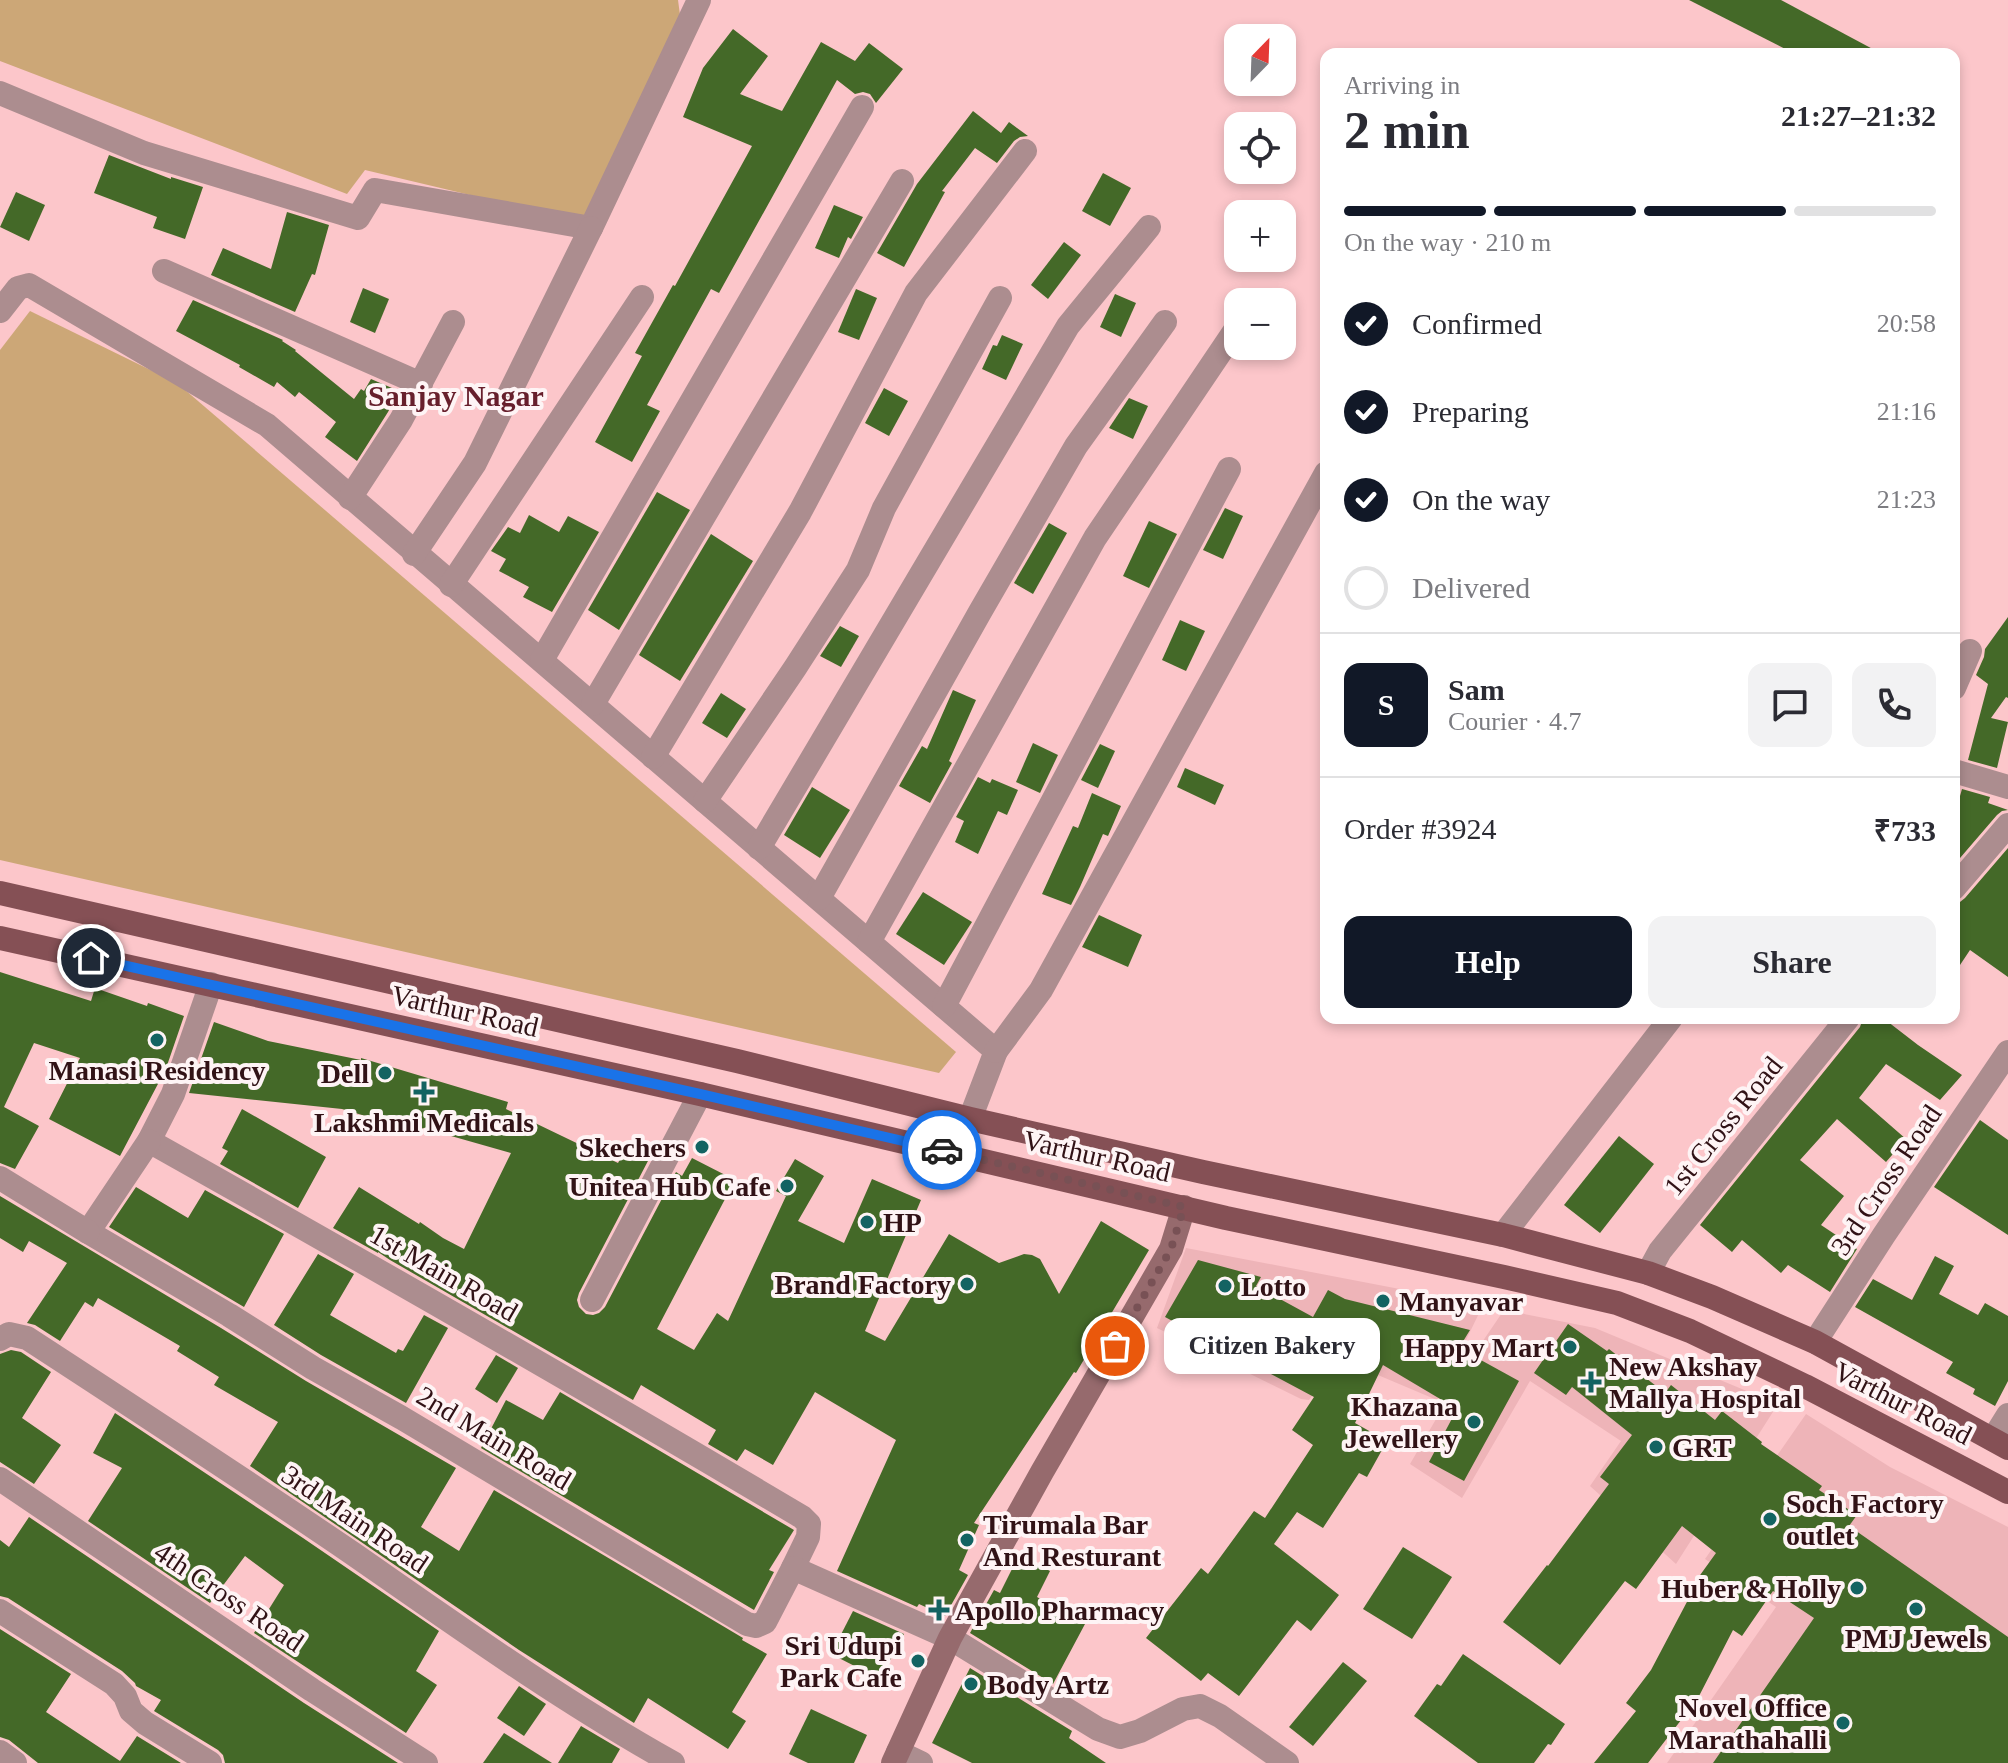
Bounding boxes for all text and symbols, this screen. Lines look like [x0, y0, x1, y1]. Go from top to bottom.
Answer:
north arrow [1224, 24, 1296, 96]
map controls [1224, 24, 1296, 360]
text: Arriving in [1344, 71, 1460, 100]
text: 21:27–21:32 [1781, 99, 1936, 132]
text: 2 min [1344, 102, 1470, 159]
button: locate [1224, 112, 1296, 184]
button: + [1224, 200, 1296, 272]
text: On the way · 210 m [1344, 228, 1551, 257]
button: − [1224, 288, 1296, 360]
icon: check [1344, 302, 1388, 346]
text: Confirmed [1412, 307, 1542, 340]
text: 20:58 [1877, 309, 1936, 338]
district label: Sanjay Nagar [368, 379, 544, 412]
icon: check [1344, 390, 1388, 434]
text: Preparing [1412, 395, 1529, 428]
text: 21:16 [1877, 397, 1936, 426]
icon: check [1344, 478, 1388, 522]
text: On the way [1412, 483, 1550, 516]
text: 21:23 [1877, 485, 1936, 514]
text: Delivered [1412, 571, 1530, 604]
button: chat [1748, 663, 1832, 747]
button: phone [1852, 663, 1936, 747]
text: Sam [1448, 673, 1505, 706]
text: S [1378, 688, 1394, 721]
text: Courier · 4.7 [1448, 707, 1582, 736]
text: Order #3924 [1344, 812, 1496, 845]
text: ₹733 [1874, 814, 1936, 847]
button: Help [1344, 916, 1632, 1008]
button: Share [1648, 916, 1936, 1008]
pin [57, 924, 125, 992]
icon: home [69, 936, 113, 980]
street label: Varthur Road [388, 979, 542, 1043]
marker: Manasi Residency [148, 1031, 166, 1049]
street label: 1st Cross Road [1658, 1050, 1788, 1202]
place label: Manasi Residency [49, 1055, 266, 1086]
place label: Dell [321, 1058, 369, 1089]
marker: Dell [376, 1064, 394, 1082]
marker: Lakshmi Medicals [415, 1083, 433, 1101]
street label: 3rd Cross Road [1824, 1099, 1948, 1261]
place label: Lakshmi Medicals [314, 1107, 534, 1138]
courier [902, 1110, 982, 1190]
street label: Varthur Road [1020, 1124, 1174, 1188]
icon: car [920, 1128, 964, 1172]
place label: Skechers [579, 1132, 686, 1163]
marker: Skechers [693, 1138, 711, 1156]
place label: Unitea Hub Cafe [569, 1171, 771, 1202]
marker: Unitea Hub Cafe [778, 1177, 796, 1195]
place label: HP [883, 1207, 922, 1238]
marker: HP [858, 1213, 876, 1231]
street label: 1st Main Road [365, 1218, 523, 1328]
place label: Brand Factory [774, 1269, 951, 1300]
place label: Lotto [1241, 1271, 1306, 1302]
marker: Brand Factory [958, 1275, 976, 1293]
marker: Lotto [1216, 1277, 1234, 1295]
place label: Manyavar [1399, 1286, 1523, 1317]
marker: Manyavar [1374, 1292, 1392, 1310]
pin [1081, 1312, 1149, 1380]
callout: Citizen Bakery [1163, 1318, 1379, 1374]
icon: bag [1093, 1324, 1137, 1368]
text: Citizen Bakery [1189, 1331, 1355, 1360]
place label: Happy Mart [1404, 1332, 1555, 1363]
marker: Happy Mart [1561, 1338, 1579, 1356]
place label: New Akshay Mallya Hospital [1609, 1351, 1801, 1414]
street label: Varthur Road [1829, 1355, 1977, 1451]
marker: New Akshay Mallya Hospital [1580, 1371, 1602, 1393]
street label: 2nd Main Road [411, 1380, 577, 1496]
place label: Khazana Jewellery [1345, 1391, 1458, 1454]
marker: Khazana Jewellery [1465, 1413, 1483, 1431]
place label: GRT [1672, 1432, 1732, 1463]
marker: GRT [1647, 1438, 1665, 1456]
street label: 3rd Main Road [276, 1459, 434, 1579]
place label: Soch Factory outlet [1786, 1488, 1944, 1551]
place label: Tirumala Bar And Resturant [983, 1509, 1162, 1572]
marker: Soch Factory outlet [1761, 1510, 1779, 1528]
marker: Tirumala Bar And Resturant [958, 1531, 976, 1549]
street label: 4th Cross Road [149, 1536, 309, 1658]
place label: Huber & Holly [1661, 1573, 1841, 1604]
marker: Huber & Holly [1848, 1579, 1866, 1597]
place label: Apollo Pharmacy [955, 1595, 1164, 1626]
marker: PMJ Jewels [1907, 1600, 1925, 1618]
marker: Apollo Pharmacy [930, 1601, 948, 1619]
place label: PMJ Jewels [1845, 1623, 1987, 1654]
place label: Sri Udupi Park Cafe [780, 1630, 902, 1693]
marker: Sri Udupi Park Cafe [909, 1652, 927, 1670]
place label: Body Artz [987, 1669, 1109, 1700]
marker: Body Artz [962, 1675, 980, 1693]
place label: Novel Office Marathahalli [1668, 1692, 1827, 1755]
marker: Novel Office Marathahalli [1834, 1714, 1852, 1732]

